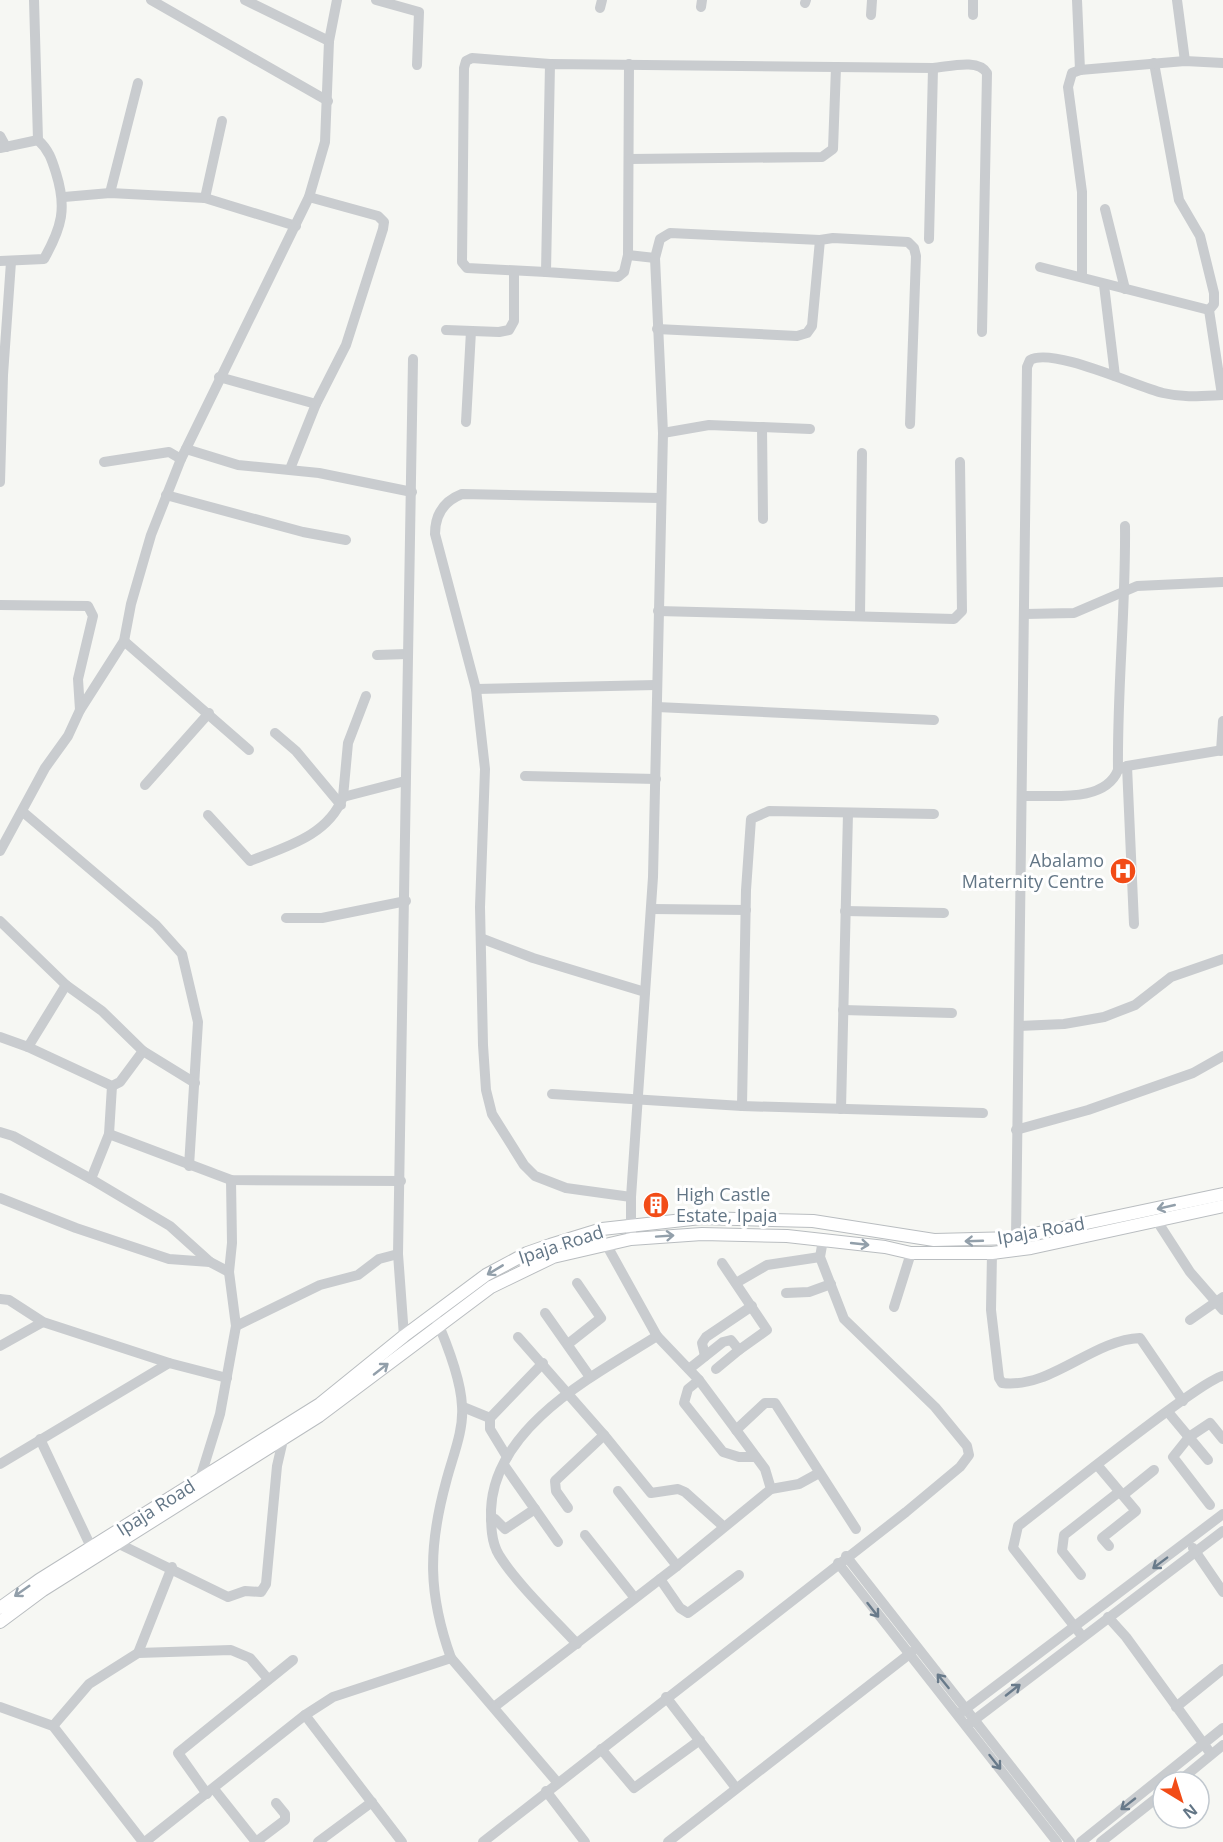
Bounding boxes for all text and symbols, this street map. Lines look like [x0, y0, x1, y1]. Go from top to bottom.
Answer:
place label: Abalamo Maternity Centre [962, 848, 1104, 893]
hospital icon: Abalamo Maternity Centre [1108, 856, 1138, 886]
place label: High Castle Estate, Ipaja [676, 1182, 777, 1227]
building icon: High Castle Estate, Ipaja [641, 1190, 671, 1220]
one-way arrow [1157, 1202, 1176, 1213]
street label: Ipaja Road [995, 1211, 1086, 1249]
street label: Ipaja Road [515, 1219, 606, 1269]
one-way arrow [655, 1230, 675, 1241]
one-way arrow [965, 1235, 985, 1247]
one-way arrow [849, 1239, 869, 1250]
one-way arrow [487, 1264, 504, 1276]
one-way arrow [372, 1363, 388, 1376]
street label: Ipaja Road [112, 1474, 199, 1541]
one-way arrow [1152, 1556, 1168, 1569]
one-way arrow [15, 1585, 31, 1597]
one-way arrow [867, 1601, 880, 1617]
one-way arrow [936, 1673, 949, 1689]
one-way arrow [1004, 1684, 1020, 1697]
one-way arrow [988, 1754, 1001, 1770]
north arrow [1151, 1770, 1211, 1830]
one-way arrow [1120, 1797, 1136, 1810]
text: N [1178, 1799, 1202, 1824]

